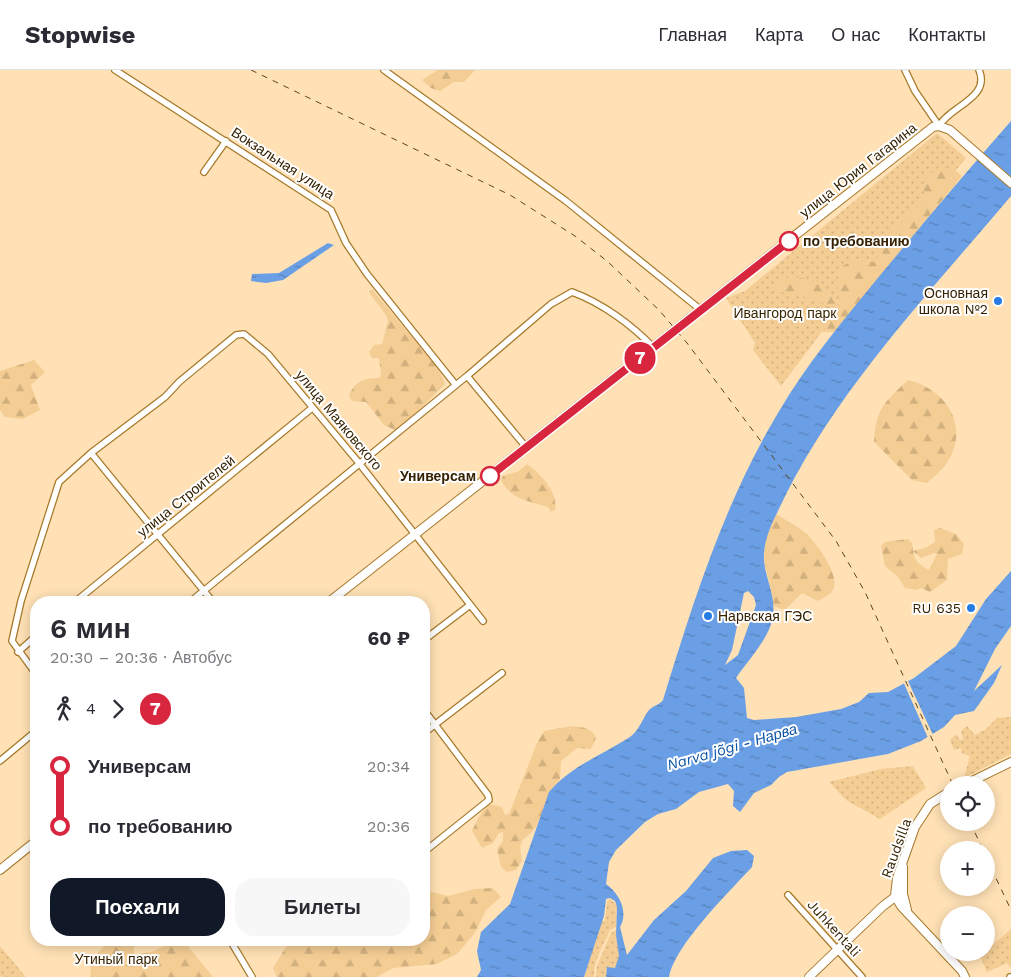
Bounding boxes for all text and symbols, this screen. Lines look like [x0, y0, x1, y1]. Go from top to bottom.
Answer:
text: Stopwise [25, 21, 135, 49]
text: Главная [658, 24, 727, 45]
text: Карта [755, 24, 803, 45]
text: О нас [831, 24, 880, 45]
text: Контакты [908, 24, 986, 45]
street label: улица Юрия Гагарина [796, 119, 920, 221]
street label: Вокзальная улица [229, 124, 338, 202]
marker: по требованию [779, 231, 799, 251]
place label: по требованию [803, 233, 909, 249]
place label: Основная школа №2 [919, 285, 988, 317]
marker: Основная школа №2 [992, 295, 1004, 307]
park label: Ивангород парк [734, 305, 837, 321]
line badge: 7 [624, 342, 656, 374]
text: 7 [635, 347, 645, 368]
street label: улица Маяковского [293, 367, 386, 473]
street label: улица Строителей [134, 452, 238, 540]
marker: Универсам [480, 466, 500, 486]
place label: Универсам [400, 468, 476, 484]
place label: RU 635 [912, 600, 961, 616]
marker: RU 635 [965, 602, 977, 614]
place label: Нарвская ГЭС [718, 608, 812, 624]
marker: Нарвская ГЭС [702, 610, 714, 622]
text: 6 мин [50, 612, 131, 645]
text: 60 ₽ [368, 627, 410, 650]
text: 20:30 – 20:36 · Автобус [50, 648, 232, 667]
icon: walk [50, 695, 78, 723]
icon: forward [104, 695, 132, 723]
text: 7 [150, 698, 161, 719]
text: 4 [86, 699, 96, 718]
water label: Narva jõgi - Нарва [665, 720, 799, 774]
text: Универсам [88, 755, 191, 778]
text: 20:34 [367, 757, 410, 776]
map controls [940, 776, 995, 961]
button: locate [940, 776, 995, 831]
text: по требованию [88, 815, 232, 838]
street label: Raudsilla [878, 816, 914, 880]
text: 20:36 [367, 817, 410, 836]
button: + [940, 841, 995, 896]
button: Поехали [50, 878, 225, 936]
button: Билеты [235, 878, 410, 936]
street label: Juhkentali [804, 896, 864, 960]
button: − [940, 906, 995, 961]
park label: Утиный парк [75, 951, 158, 967]

